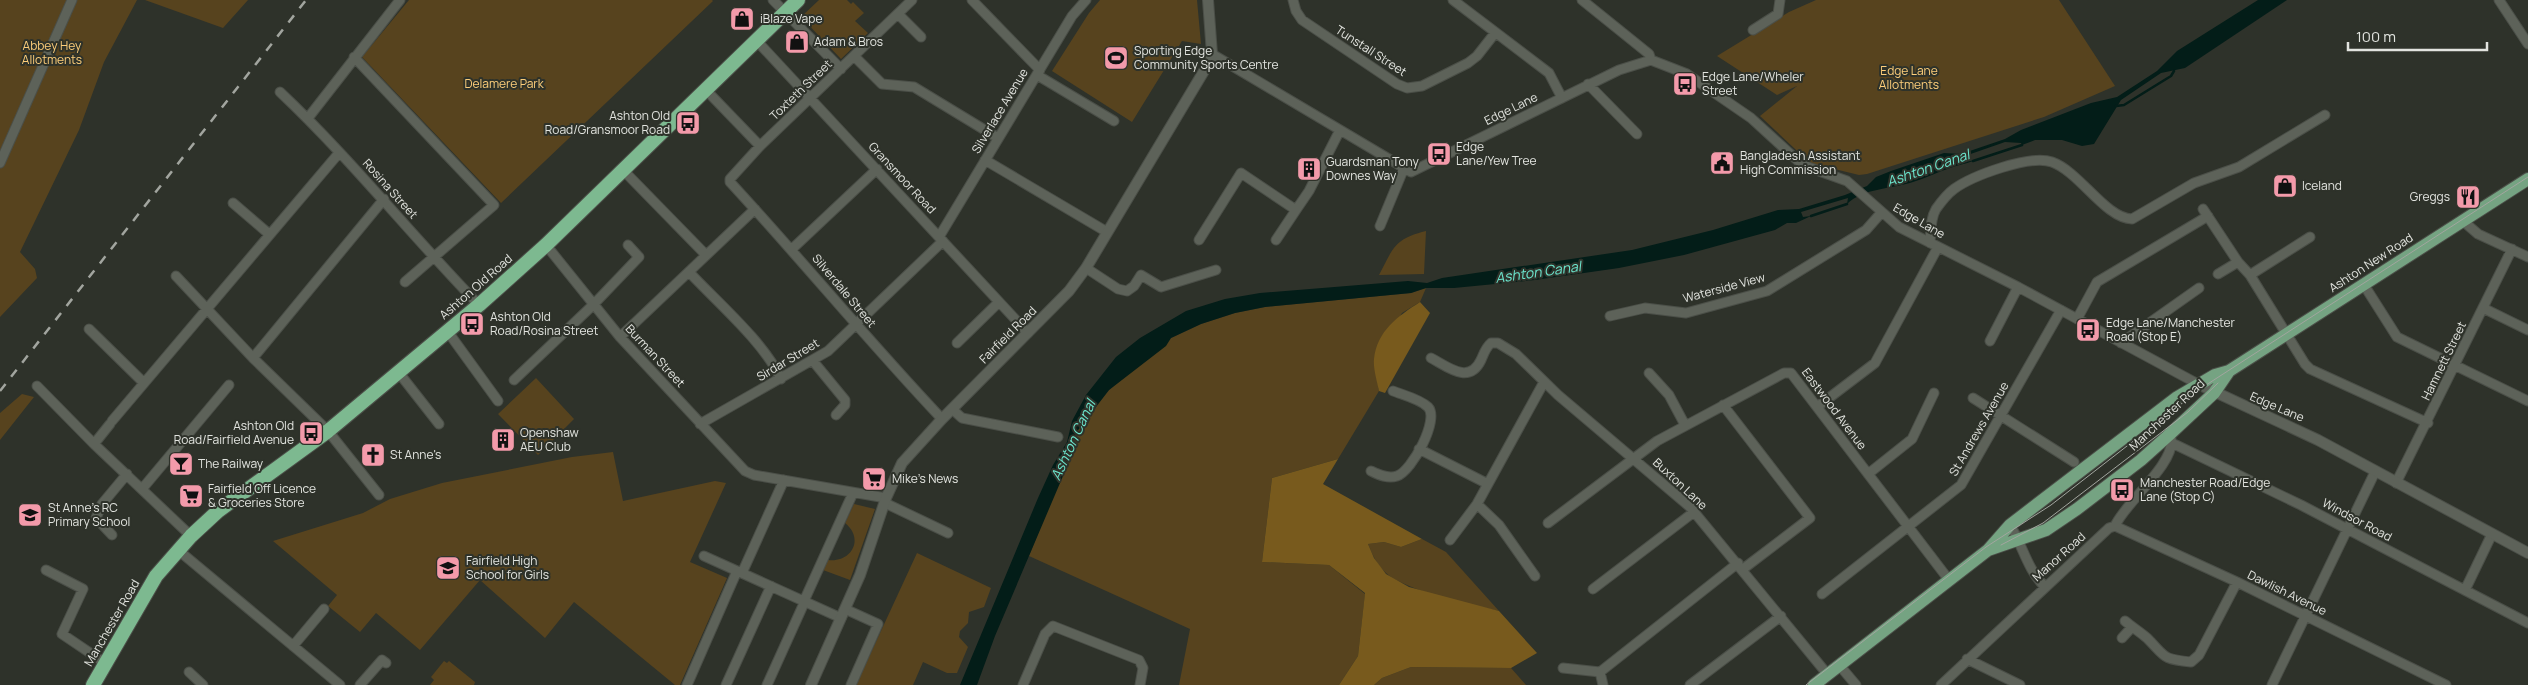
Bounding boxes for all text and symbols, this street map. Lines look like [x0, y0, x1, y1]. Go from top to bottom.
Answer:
shop icon: iBlaze Vape [729, 6, 755, 32]
place label: iBlaze Vape [760, 10, 822, 27]
scale bar [2348, 20, 2487, 52]
street label: Tunstall Street [1332, 21, 1410, 80]
text: 100 m [2356, 26, 2396, 47]
shop icon: Adam & Bros [784, 29, 810, 55]
place label: Adam & Bros [814, 33, 883, 50]
park label: Abbey Hey Allotments [22, 37, 82, 68]
place label: Sporting Edge Community Sports Centre [1134, 42, 1278, 73]
sports icon: Sporting Edge Community Sports Centre [1103, 45, 1129, 71]
street label: Toxteth Street [766, 55, 836, 124]
park label: Edge Lane Allotments [1879, 62, 1939, 93]
street label: Silverlace Avenue [967, 65, 1032, 157]
place label: Edge Lane/Wheler Street [1702, 68, 1804, 99]
bus stop icon: Edge Lane/Wheler Street [1672, 71, 1698, 97]
park label: Delamere Park [464, 75, 545, 92]
street label: Edge Lane [1481, 88, 1540, 129]
place label: Ashton Old Road/Gransmoor Road [545, 107, 670, 138]
bus stop icon: Ashton Old Road/Gransmoor Road [675, 110, 701, 136]
street label: Gransmoor Road [865, 138, 940, 217]
place label: Edge Lane/Yew Tree [1456, 138, 1536, 169]
bus stop icon: Edge Lane/Yew Tree [1426, 141, 1452, 167]
water label: Ashton Canal [1884, 144, 1973, 191]
place label: Bangladesh Assistant High Commission [1740, 147, 1861, 178]
public building icon: Bangladesh Assistant High Commission [1709, 150, 1735, 176]
place label: Guardsman Tony Downes Way [1326, 153, 1419, 184]
street label: Rosina Street [359, 155, 422, 222]
building icon: Guardsman Tony Downes Way [1296, 156, 1322, 182]
shop icon: Iceland [2272, 173, 2298, 199]
place label: Iceland [2302, 177, 2342, 194]
restaurant icon: Greggs [2455, 184, 2481, 210]
place label: Greggs [2410, 188, 2450, 205]
street label: Edge Lane [1890, 199, 1948, 242]
street label: Ashton New Road [2325, 229, 2416, 296]
street label: Ashton Old Road [436, 250, 516, 323]
street label: Silverdale Street [809, 250, 880, 331]
water label: Ashton Canal [1494, 256, 1584, 287]
street label: Waterside View [1681, 268, 1767, 307]
street label: Fairfield Road [975, 302, 1040, 367]
place label: Ashton Old Road/Rosina Street [490, 308, 598, 339]
bus stop icon: Ashton Old Road/Rosina Street [459, 311, 485, 337]
place label: Edge Lane/Manchester Road (Stop E) [2106, 314, 2236, 345]
bus stop icon: Edge Lane/Manchester Road (Stop E) [2075, 317, 2101, 343]
street label: Hamnett Street [2417, 318, 2470, 403]
street label: Burman Street [622, 320, 689, 391]
street label: Sirdar Street [753, 334, 822, 385]
street label: Eastwood Avenue [1798, 364, 1871, 453]
street label: Manchester Road [2125, 375, 2208, 454]
street label: St Andrews Avenue [1945, 379, 2012, 479]
street label: Edge Lane [2247, 388, 2307, 426]
water label: Ashton Canal [1046, 395, 1100, 483]
place label: Ashton Old Road/Fairfield Avenue [174, 417, 294, 448]
bus stop icon: Ashton Old Road/Fairfield Avenue [298, 420, 324, 446]
place label: Openshaw AEU Club [520, 424, 579, 455]
building icon: Openshaw AEU Club [490, 427, 516, 453]
church icon: St Anne's [360, 442, 386, 468]
place label: St Anne's [390, 446, 441, 463]
bar icon: The Railway [168, 451, 194, 477]
street label: Buxton Lane [1649, 454, 1711, 513]
place label: The Railway [198, 455, 264, 472]
supermarket icon: Mike's News [861, 466, 887, 492]
place label: Mike's News [892, 470, 958, 487]
place label: Manchester Road/Edge Lane (Stop C) [2140, 474, 2270, 505]
bus stop icon: Manchester Road/Edge Lane (Stop C) [2109, 477, 2135, 503]
place label: Fairfield Off Licence & Groceries Store [208, 480, 316, 511]
supermarket icon: Fairfield Off Licence & Groceries Store [178, 483, 204, 509]
street label: Windsor Road [2319, 494, 2395, 545]
place label: St Anne's RC Primary School [48, 499, 130, 530]
school or university icon: St Anne's RC Primary School [17, 502, 43, 528]
street label: Manor Road [2028, 528, 2089, 585]
place label: Fairfield High School for Girls [466, 552, 549, 583]
school or university icon: Fairfield High School for Girls [435, 555, 461, 581]
street label: Dawlish Avenue [2245, 566, 2330, 619]
street label: Manchester Road [80, 576, 143, 669]

